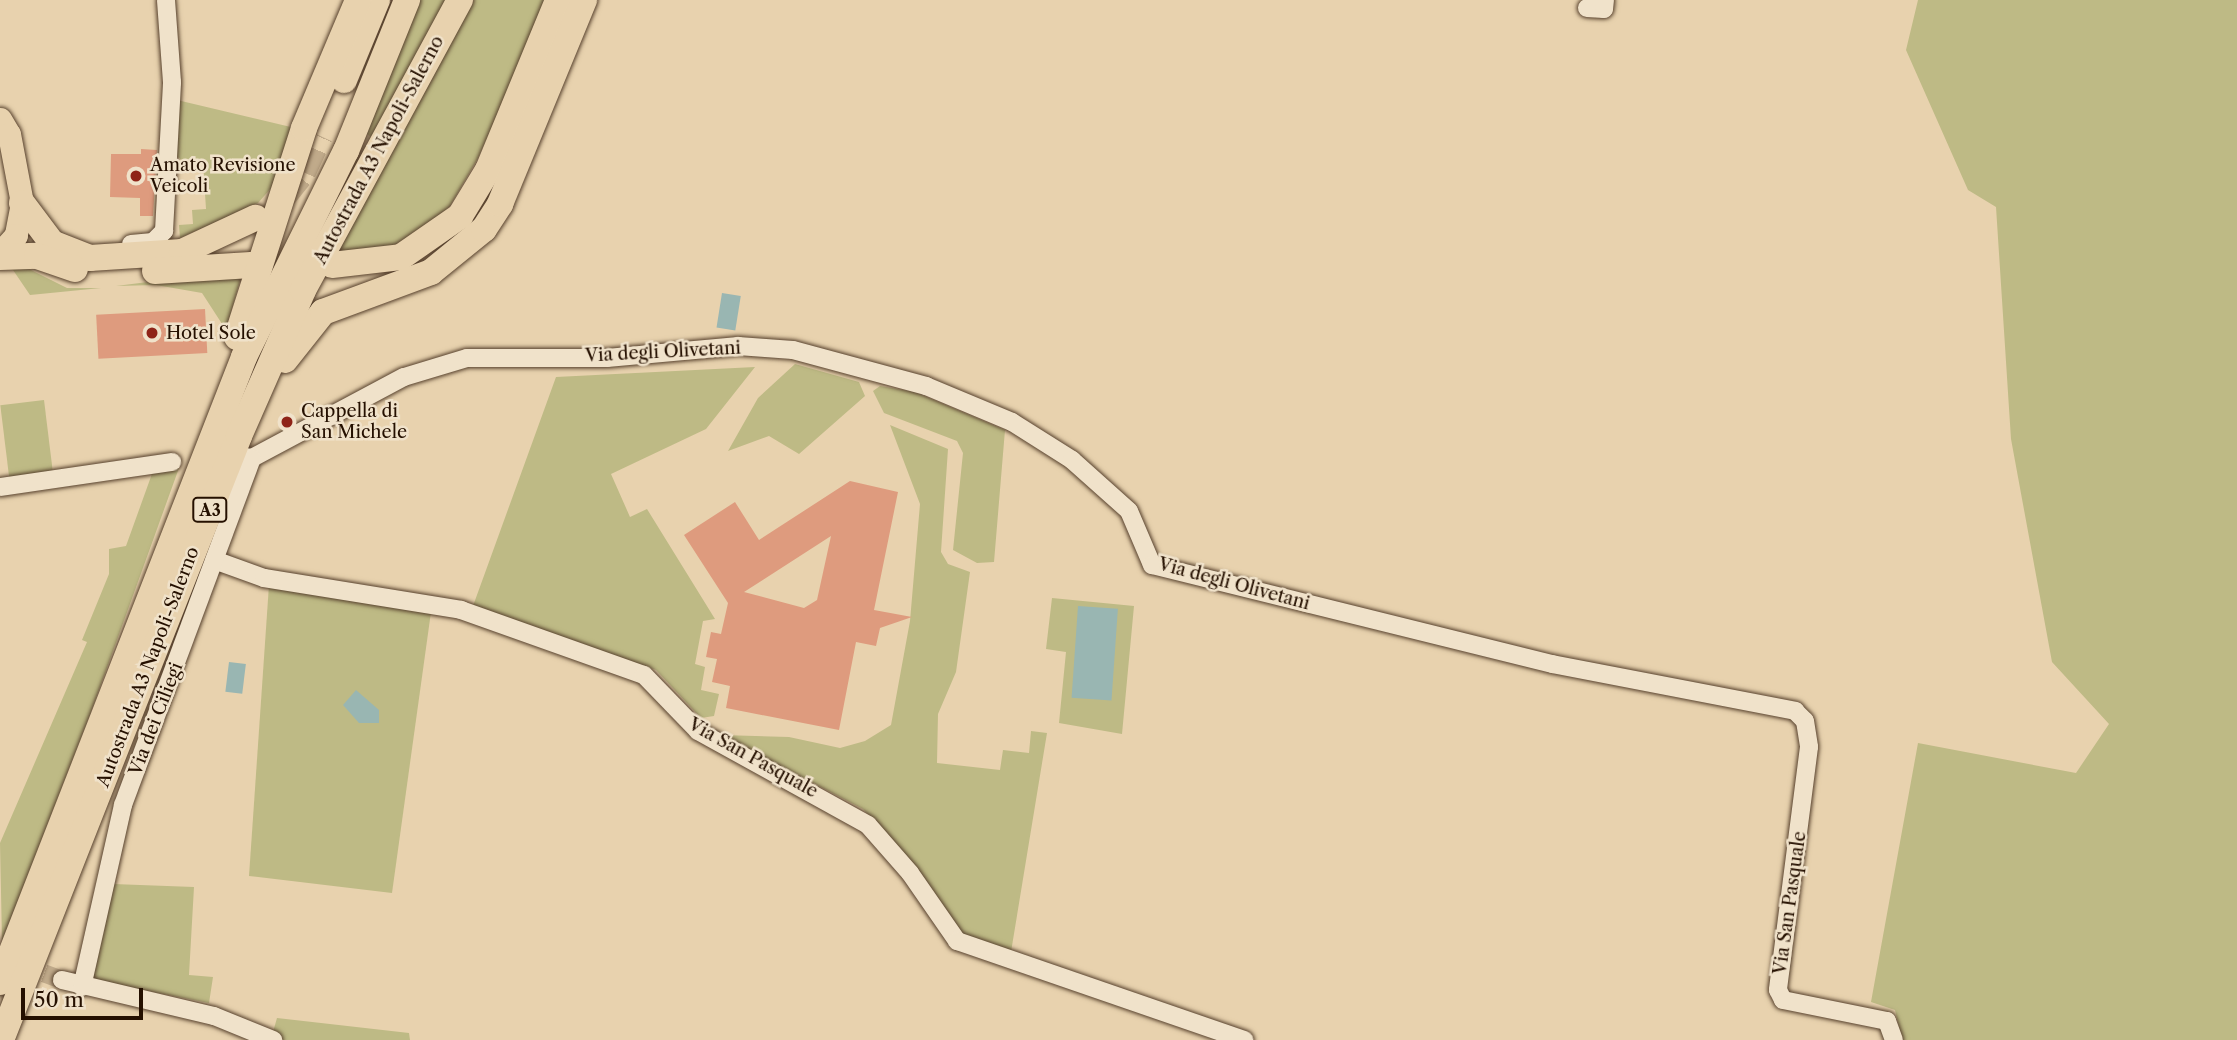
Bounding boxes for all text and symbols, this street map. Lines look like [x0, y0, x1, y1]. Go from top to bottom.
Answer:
street label: Autostrada A3 Napoli-Salerno [309, 32, 449, 268]
place label: Amato Revisione Veicoli [150, 155, 296, 198]
marker: Amato Revisione Veicoli [128, 168, 144, 184]
place label: Hotel Sole [166, 322, 256, 344]
marker: Hotel Sole [144, 325, 160, 341]
street label: Via degli Olivetani [584, 337, 742, 367]
place label: Cappella di San Michele [301, 401, 407, 444]
marker: Cappella di San Michele [279, 414, 295, 430]
road number: A3 [191, 498, 229, 523]
street label: Autostrada A3 Napoli-Salerno [92, 543, 204, 791]
street label: Via degli Olivetani [1156, 553, 1312, 615]
street label: Via dei Ciliegi [125, 659, 187, 779]
street label: Via San Pasquale [684, 713, 822, 803]
street label: Via San Pasquale [1769, 830, 1811, 976]
scale bar [24, 974, 147, 1018]
text: 50 m [34, 987, 84, 1012]

